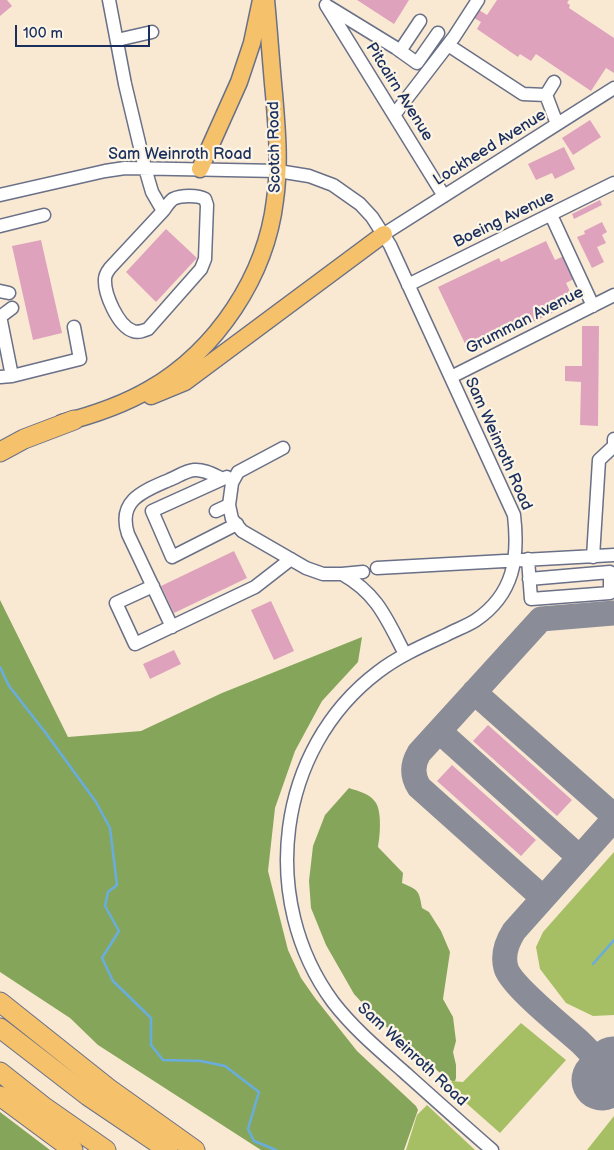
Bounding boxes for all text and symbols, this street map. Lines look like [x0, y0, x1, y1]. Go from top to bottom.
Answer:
scale bar [18, 15, 152, 47]
text: 100 m [23, 24, 63, 43]
street label: Pitcairn Avenue [361, 39, 437, 145]
street label: Scotch Road [265, 101, 285, 193]
street label: Lockheed Avenue [430, 106, 550, 190]
street label: Sam Weinroth Road [108, 145, 252, 165]
street label: Boeing Avenue [451, 187, 557, 253]
street label: Grumman Avenue [463, 283, 587, 359]
street label: Sam Weinroth Road [460, 375, 536, 513]
street label: Sam Weinroth Road [353, 999, 471, 1111]

